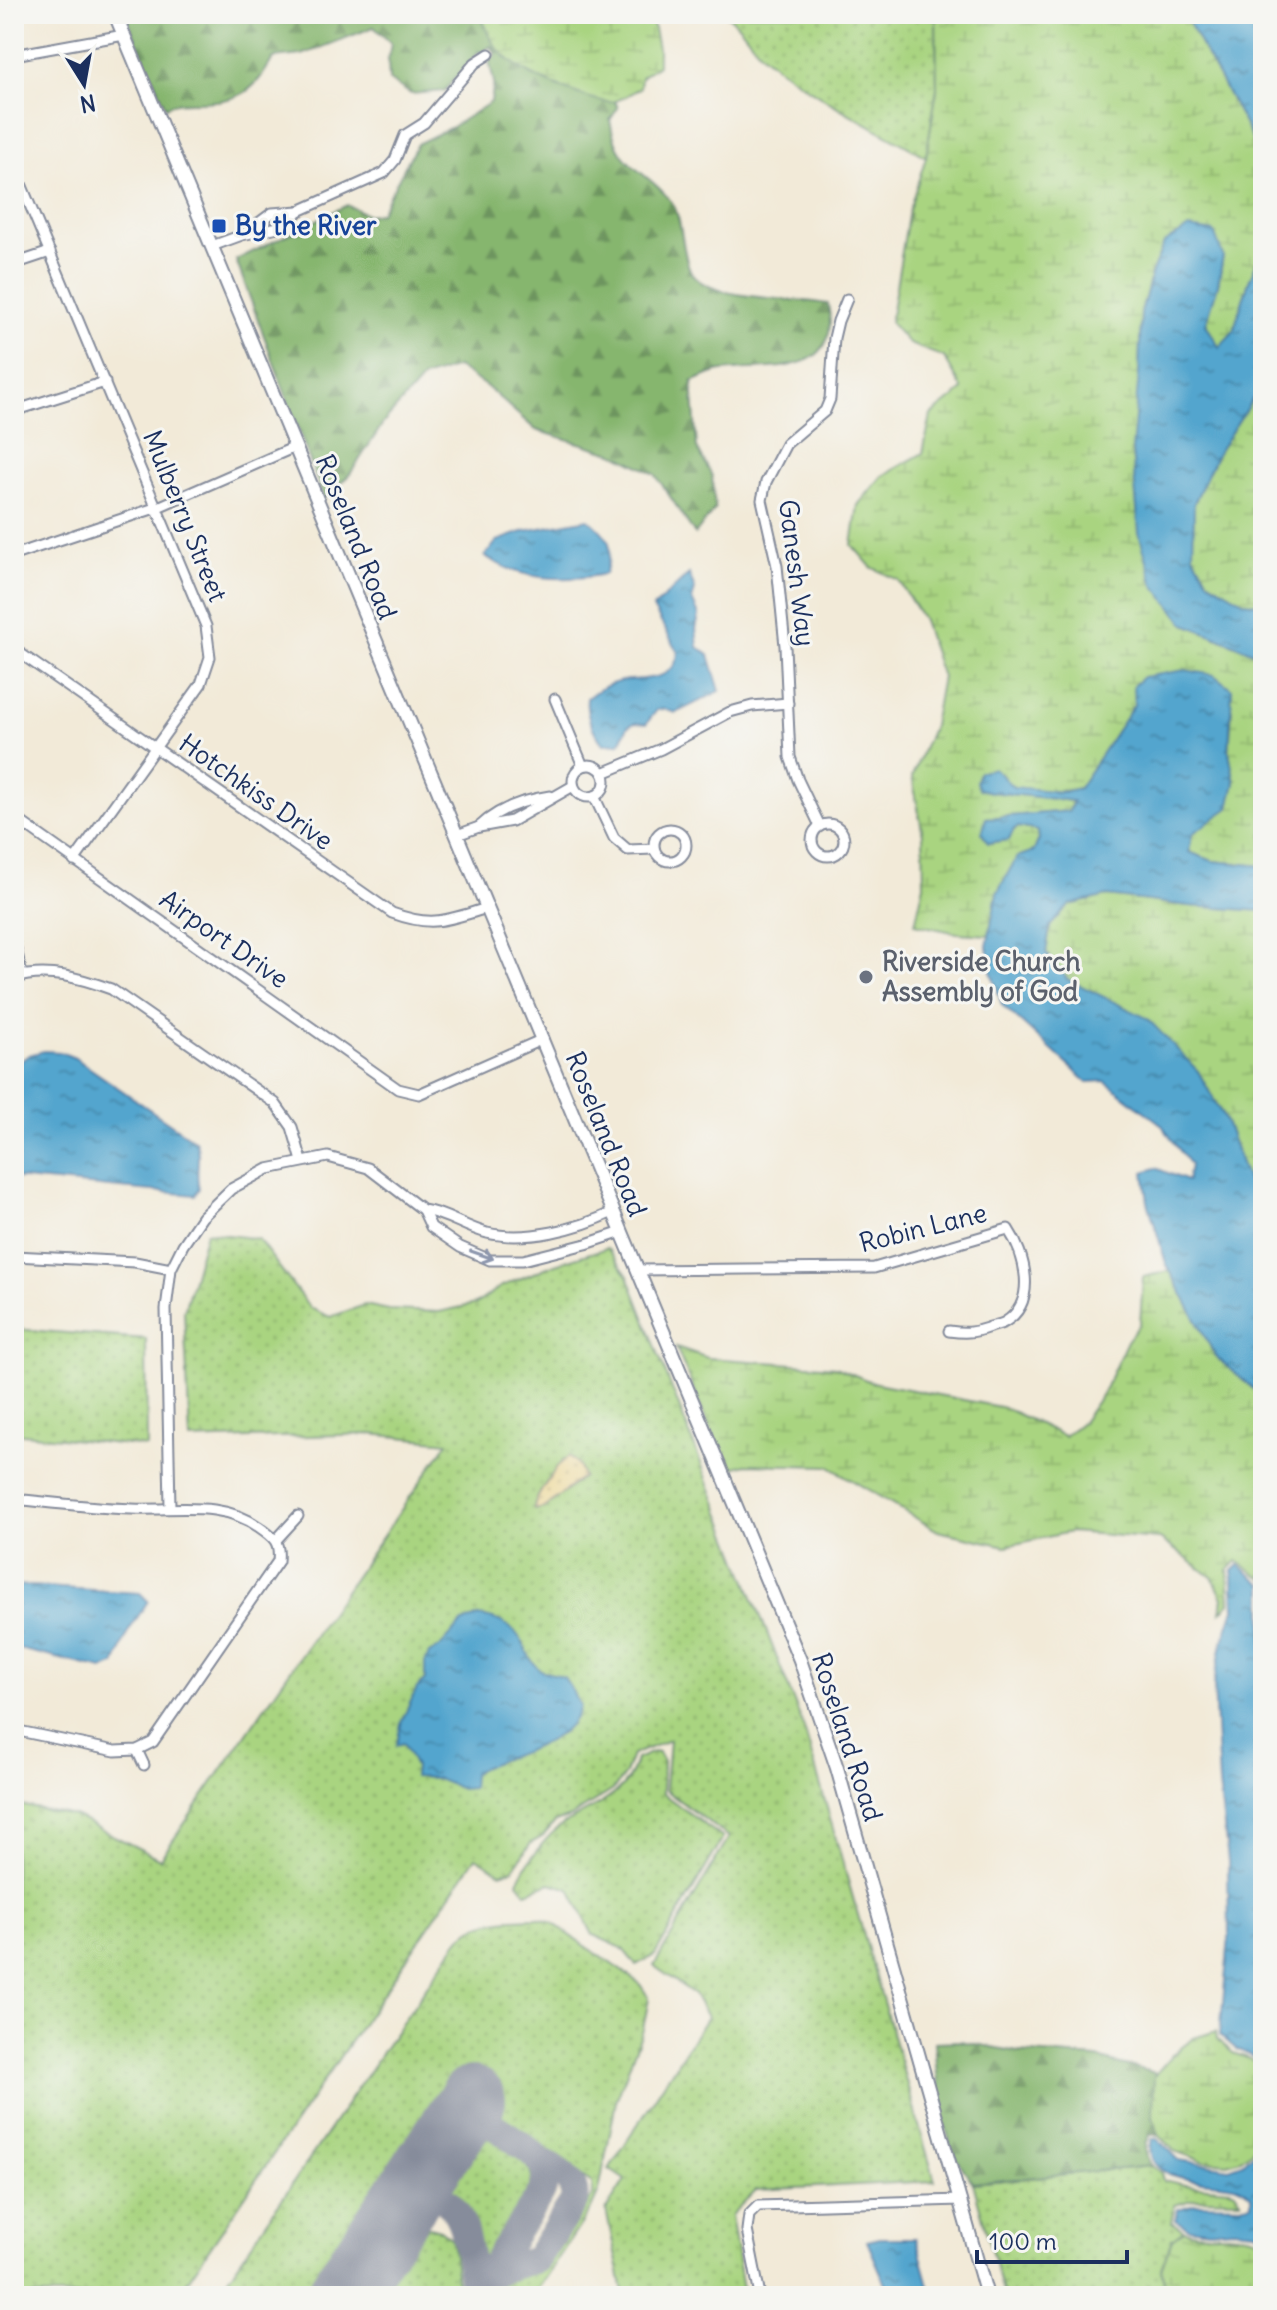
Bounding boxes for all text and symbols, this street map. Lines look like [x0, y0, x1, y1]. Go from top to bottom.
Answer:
north arrow [44, 44, 124, 124]
text: N [78, 88, 98, 119]
place label: By the River [235, 209, 377, 242]
marker: By the River [210, 217, 228, 235]
street label: Mulberry Street [136, 425, 235, 607]
street label: Roseland Road [308, 450, 405, 624]
street label: Ganesh Way [772, 497, 823, 648]
street label: Hotchkiss Drive [173, 726, 340, 857]
street label: Airport Drive [154, 882, 295, 995]
place label: Riverside Church Assembly of God [882, 945, 1080, 1008]
marker: Riverside Church Assembly of God [857, 968, 875, 986]
street label: Roseland Road [558, 1047, 655, 1221]
street label: Robin Lane [856, 1196, 990, 1259]
one-way arrow [469, 1249, 494, 1264]
street label: Roseland Road [805, 1649, 890, 1825]
scale bar [977, 2214, 1127, 2264]
text: 100 m [989, 2226, 1057, 2256]

